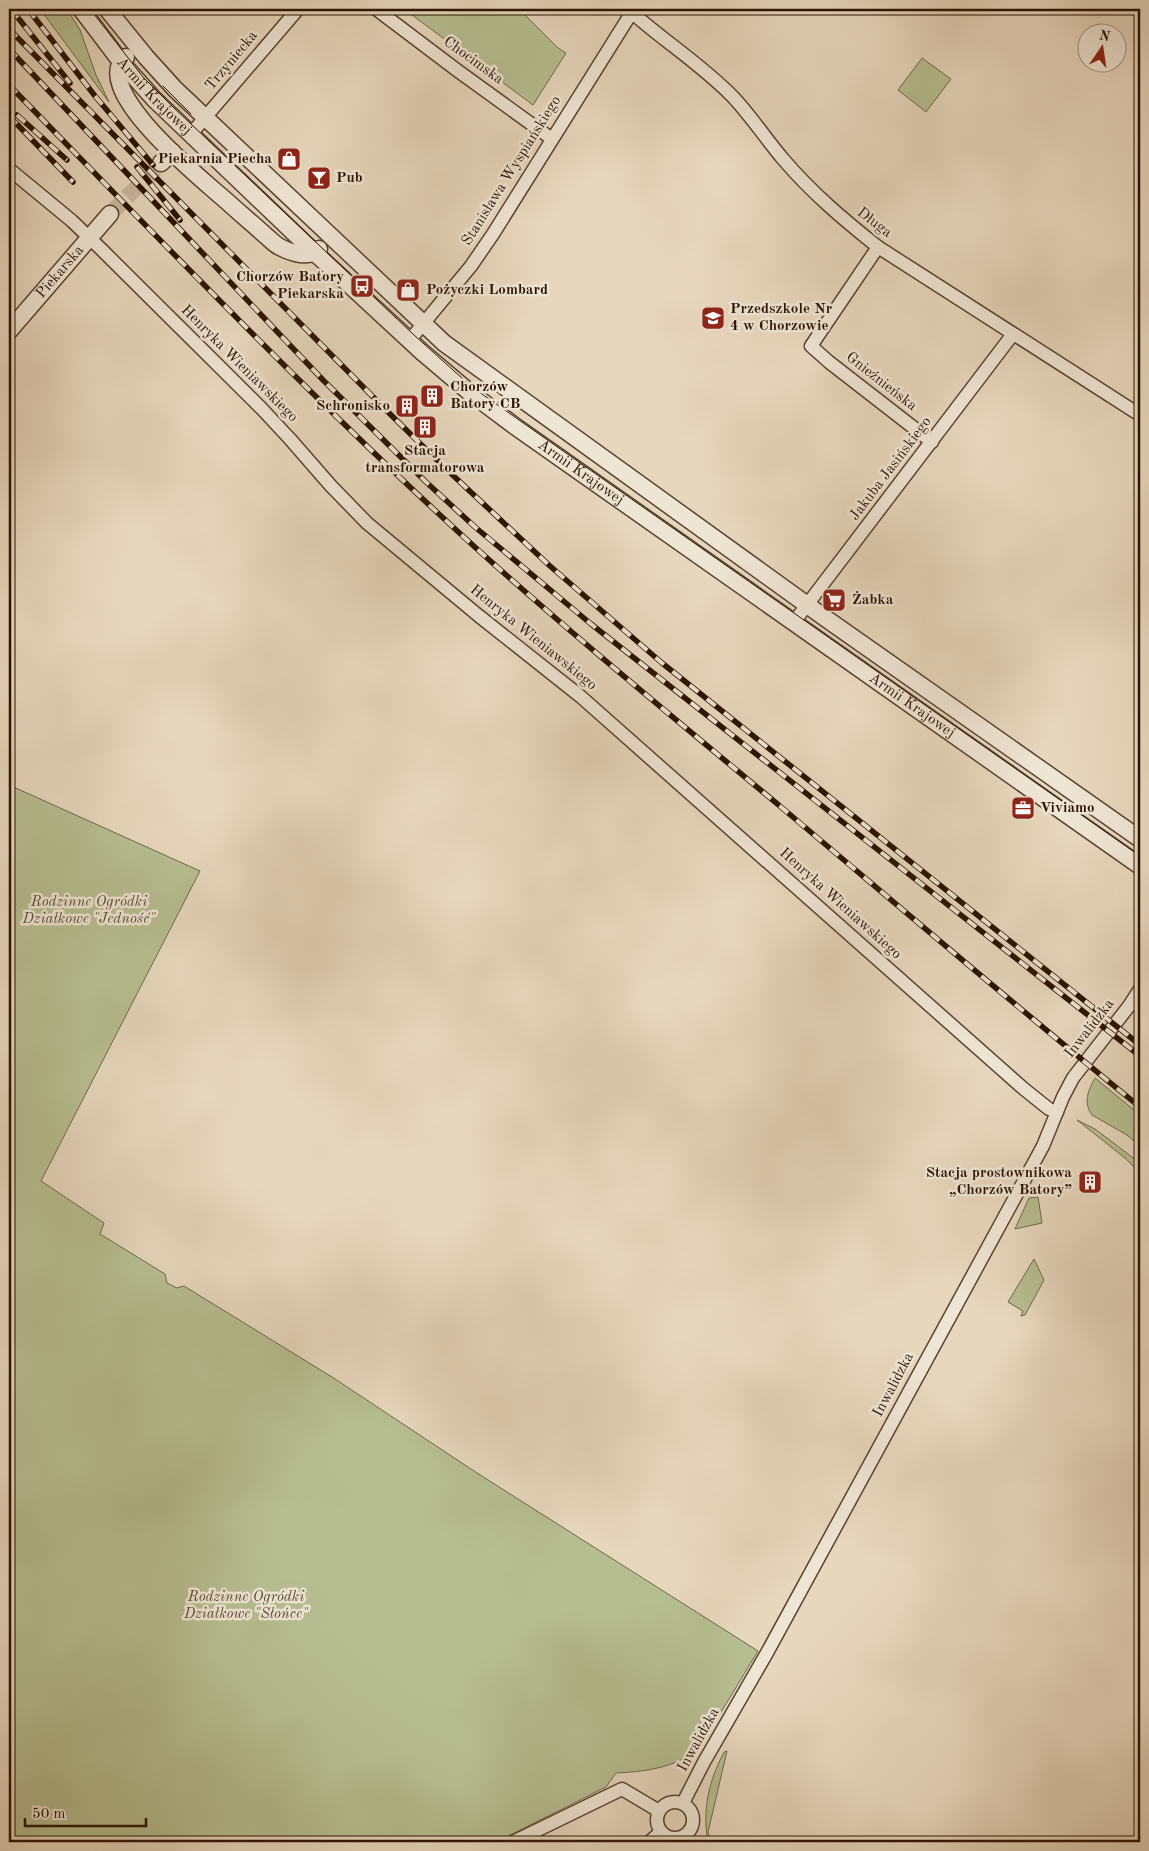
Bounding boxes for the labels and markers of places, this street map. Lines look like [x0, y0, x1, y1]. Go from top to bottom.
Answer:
shop icon: Piekarnia Piecha [276, 146, 302, 172]
place label: Piekarnia Piecha [158, 152, 272, 167]
bar icon: Pub [306, 165, 332, 191]
place label: Pub [336, 171, 363, 186]
place label: Chorzów Batory Piekarska [236, 270, 344, 302]
bus stop icon: Chorzów Batory Piekarska [349, 273, 375, 299]
shop icon: Pożyczki Lombard [395, 277, 421, 303]
place label: Pożyczki Lombard [426, 283, 548, 298]
place label: Przedszkole Nr 4 w Chorzowie [730, 302, 833, 334]
school or university icon: Przedszkole Nr 4 w Chorzowie [700, 305, 726, 331]
place label: Chorzów Batory CB [450, 380, 520, 412]
building icon: Chorzów Batory CB [419, 383, 445, 409]
building icon: Schronisko [394, 393, 420, 419]
place label: Schronisko [316, 399, 390, 414]
building icon: Stacja transformatorowa [412, 414, 438, 440]
place label: Stacja transformatorowa [366, 444, 485, 476]
supermarket icon: Żabka [821, 587, 847, 613]
place label: Żabka [852, 591, 894, 608]
office icon: Viviamo [1010, 795, 1036, 821]
place label: Viviamo [1040, 801, 1095, 816]
place label: Stacja prostownikowa „Chorzów Batory” [926, 1166, 1072, 1198]
building icon: Stacja prostownikowa „Chorzów Batory” [1077, 1169, 1103, 1195]

